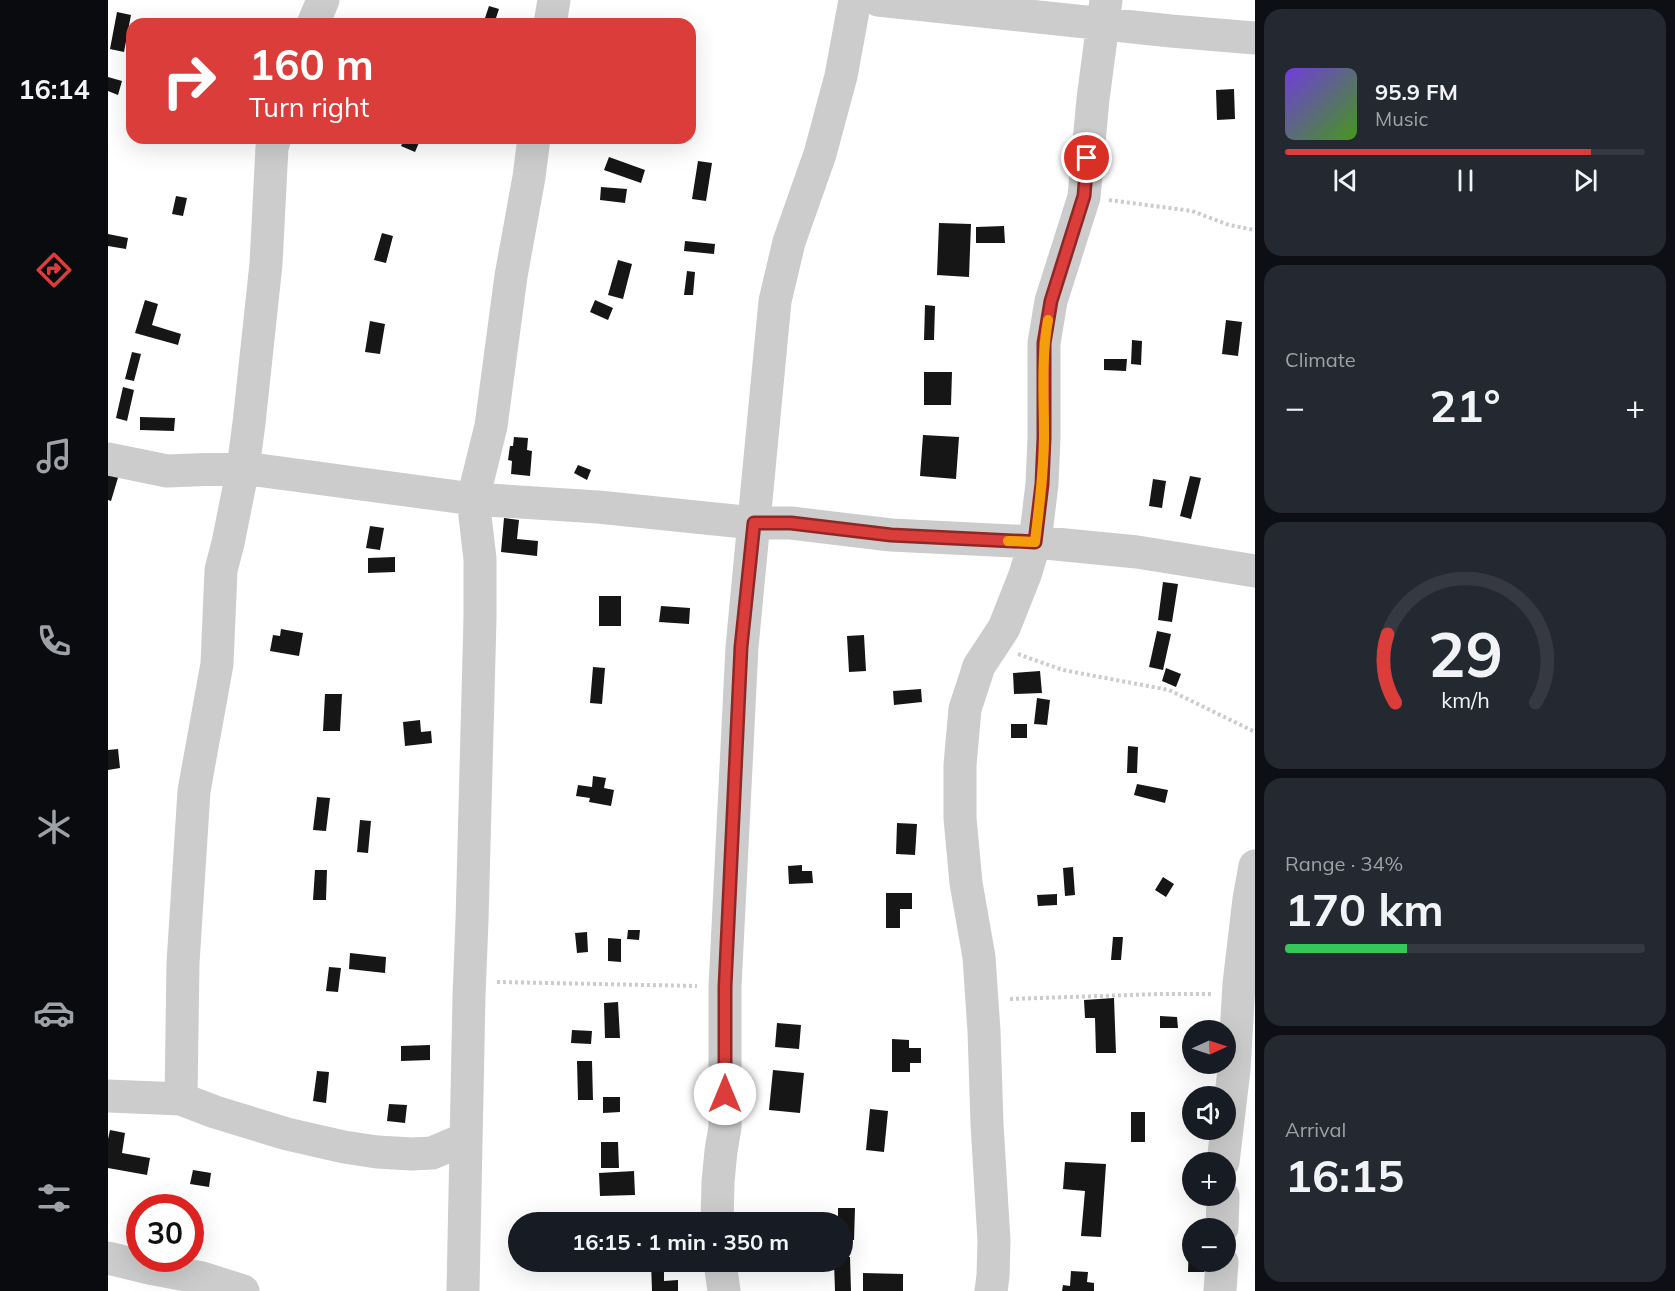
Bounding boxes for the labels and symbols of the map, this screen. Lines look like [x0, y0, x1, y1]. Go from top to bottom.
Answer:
pin [1061, 132, 1112, 183]
north arrow [1182, 1020, 1236, 1074]
position arrow [693, 1062, 757, 1126]
speed limit sign: 30 [126, 1194, 204, 1272]

